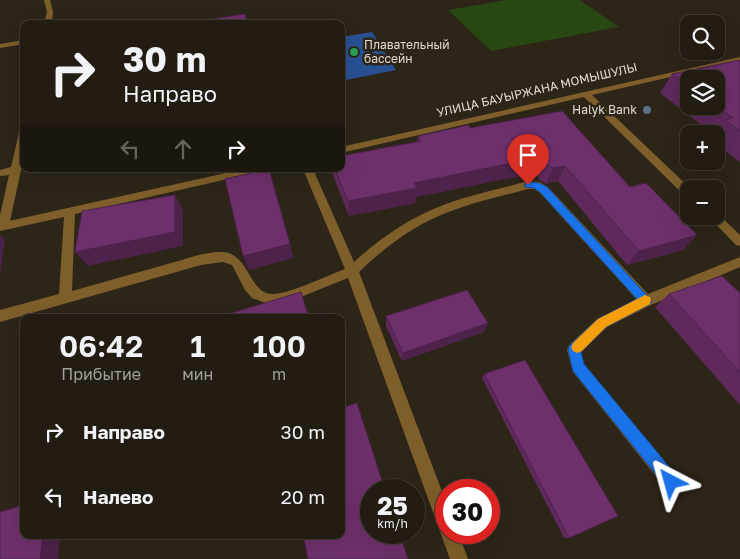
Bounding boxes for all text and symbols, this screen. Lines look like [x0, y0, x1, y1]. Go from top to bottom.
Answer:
map controls [680, 15, 725, 225]
button: search [680, 15, 725, 60]
place label: Плавательный бассейн [364, 37, 450, 66]
text: 30 m [123, 38, 206, 80]
icon: right [40, 40, 105, 105]
marker: Плавательный бассейн [348, 46, 360, 58]
street label: УЛИЦА БАУЫРЖАНА МОМЫШУЛЫ [435, 59, 639, 120]
button: layers [680, 70, 725, 115]
text: Направо [123, 80, 217, 107]
place label: Halyk Bank [572, 102, 637, 117]
marker: Halyk Bank [641, 104, 653, 116]
button: + [680, 125, 725, 170]
pin [507, 134, 549, 185]
icon: left [116, 135, 144, 163]
icon: ahead [169, 135, 197, 163]
icon: right [222, 135, 250, 163]
icon: arrive [514, 141, 542, 169]
button: − [680, 180, 725, 225]
text: 06:42 [59, 328, 143, 364]
text: 1 [190, 328, 205, 364]
text: 100 [252, 328, 306, 364]
text: Прибытие [61, 364, 141, 384]
text: мин [182, 364, 213, 384]
text: m [272, 364, 286, 384]
icon: right [40, 418, 68, 446]
text: Направо [83, 420, 165, 443]
text: 30 m [281, 420, 325, 443]
position arrow [644, 455, 696, 507]
speed limit sign: 30 [435, 479, 500, 544]
icon: left [40, 483, 68, 511]
text: Налево [83, 485, 153, 508]
text: 20 m [281, 485, 325, 508]
text: 25 [377, 490, 408, 521]
text: km/h [377, 516, 408, 531]

